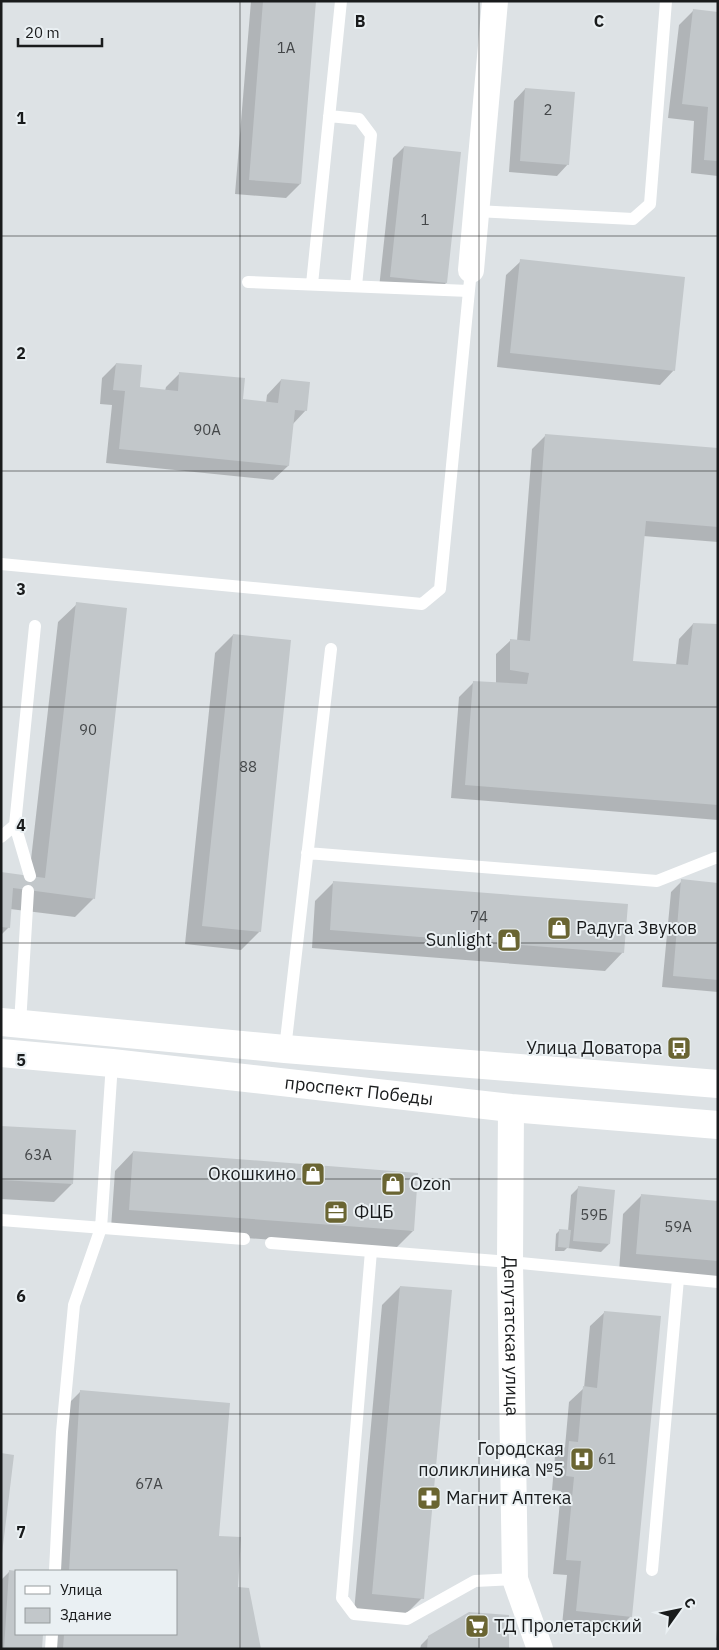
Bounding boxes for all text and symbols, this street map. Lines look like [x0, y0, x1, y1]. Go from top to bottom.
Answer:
text: B [355, 11, 366, 31]
text: C [594, 11, 604, 31]
scale bar [18, 15, 101, 47]
text: 20 m [25, 23, 60, 42]
house number: 1А [277, 38, 296, 57]
house number: 2 [543, 100, 553, 119]
text: 1 [16, 108, 26, 128]
house number: 1 [420, 210, 430, 229]
text: 2 [16, 343, 26, 363]
house number: 90А [193, 420, 221, 439]
text: 3 [16, 579, 26, 599]
house number: 90 [79, 720, 97, 739]
house number: 88 [239, 757, 257, 776]
text: 4 [16, 815, 26, 835]
house number: 74 [470, 907, 488, 926]
shop icon: Радуга Звуков [546, 915, 572, 941]
place label: Радуга Звуков [576, 916, 697, 939]
shop icon: Sunlight [496, 927, 522, 953]
place label: Sunlight [426, 928, 492, 951]
bus stop icon: Улица Доватора [666, 1035, 692, 1061]
place label: Улица Доватора [526, 1036, 662, 1059]
text: 5 [16, 1050, 26, 1070]
street label: проспект Победы [284, 1071, 435, 1110]
house number: 63А [24, 1145, 52, 1164]
shop icon: Окошкино [300, 1161, 326, 1187]
place label: Окошкино [208, 1162, 296, 1185]
shop icon: Ozon [380, 1171, 406, 1197]
place label: Ozon [410, 1172, 451, 1195]
office icon: ФЦБ [323, 1199, 349, 1225]
place label: ФЦБ [354, 1200, 394, 1223]
house number: 59Б [580, 1205, 608, 1224]
house number: 59А [664, 1217, 692, 1236]
street label: Депутатская улица [499, 1256, 524, 1417]
text: 6 [16, 1286, 26, 1306]
place label: Городская поликлиника №5 [418, 1437, 564, 1481]
hospital icon: Городская поликлиника №5 [569, 1446, 595, 1472]
house number: 61 [598, 1449, 616, 1468]
house number: 67А [135, 1474, 163, 1493]
pharmacy icon: Магнит Аптека [416, 1485, 442, 1511]
place label: Магнит Аптека [446, 1486, 572, 1509]
text: 7 [16, 1522, 26, 1542]
legend [15, 1570, 178, 1635]
text: Улица [60, 1580, 102, 1599]
north arrow [654, 1585, 704, 1635]
text: С [680, 1594, 700, 1612]
text: Здание [60, 1605, 112, 1624]
supermarket icon: ТД Пролетарский [464, 1613, 490, 1639]
place label: ТД Пролетарский [494, 1614, 642, 1637]

